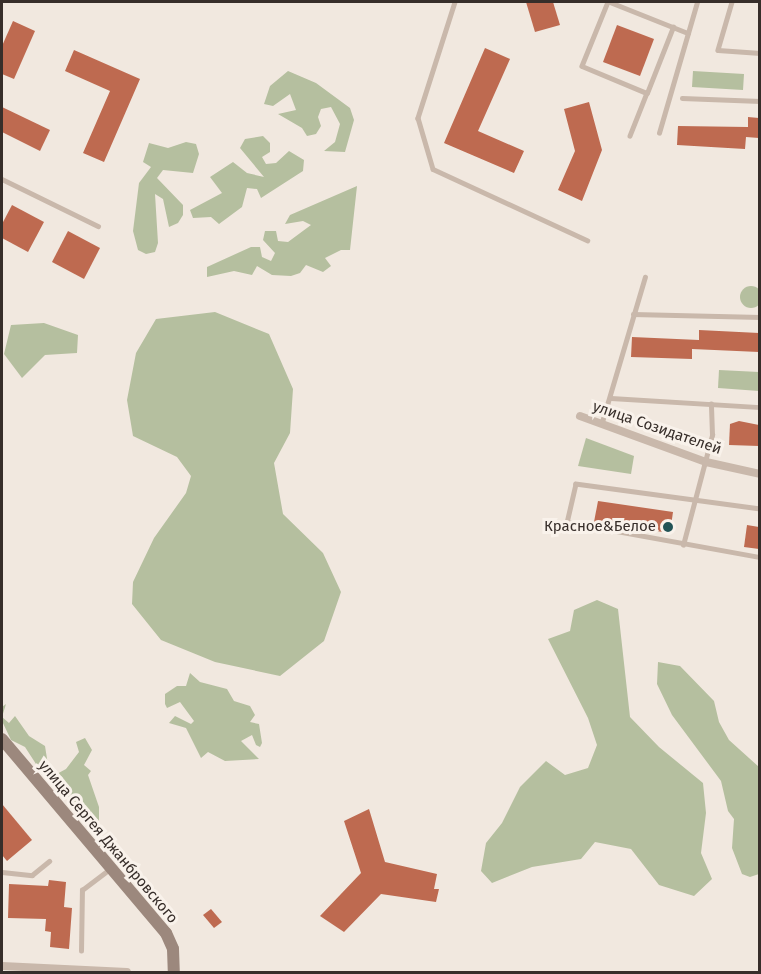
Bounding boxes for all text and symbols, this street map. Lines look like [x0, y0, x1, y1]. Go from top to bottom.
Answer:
street label: улица Созидателей [590, 397, 724, 459]
place label: Красное&Белое [544, 518, 656, 536]
marker: Красное&Белое [661, 520, 675, 534]
street label: улица Сергея Джанбровского [35, 757, 181, 927]

